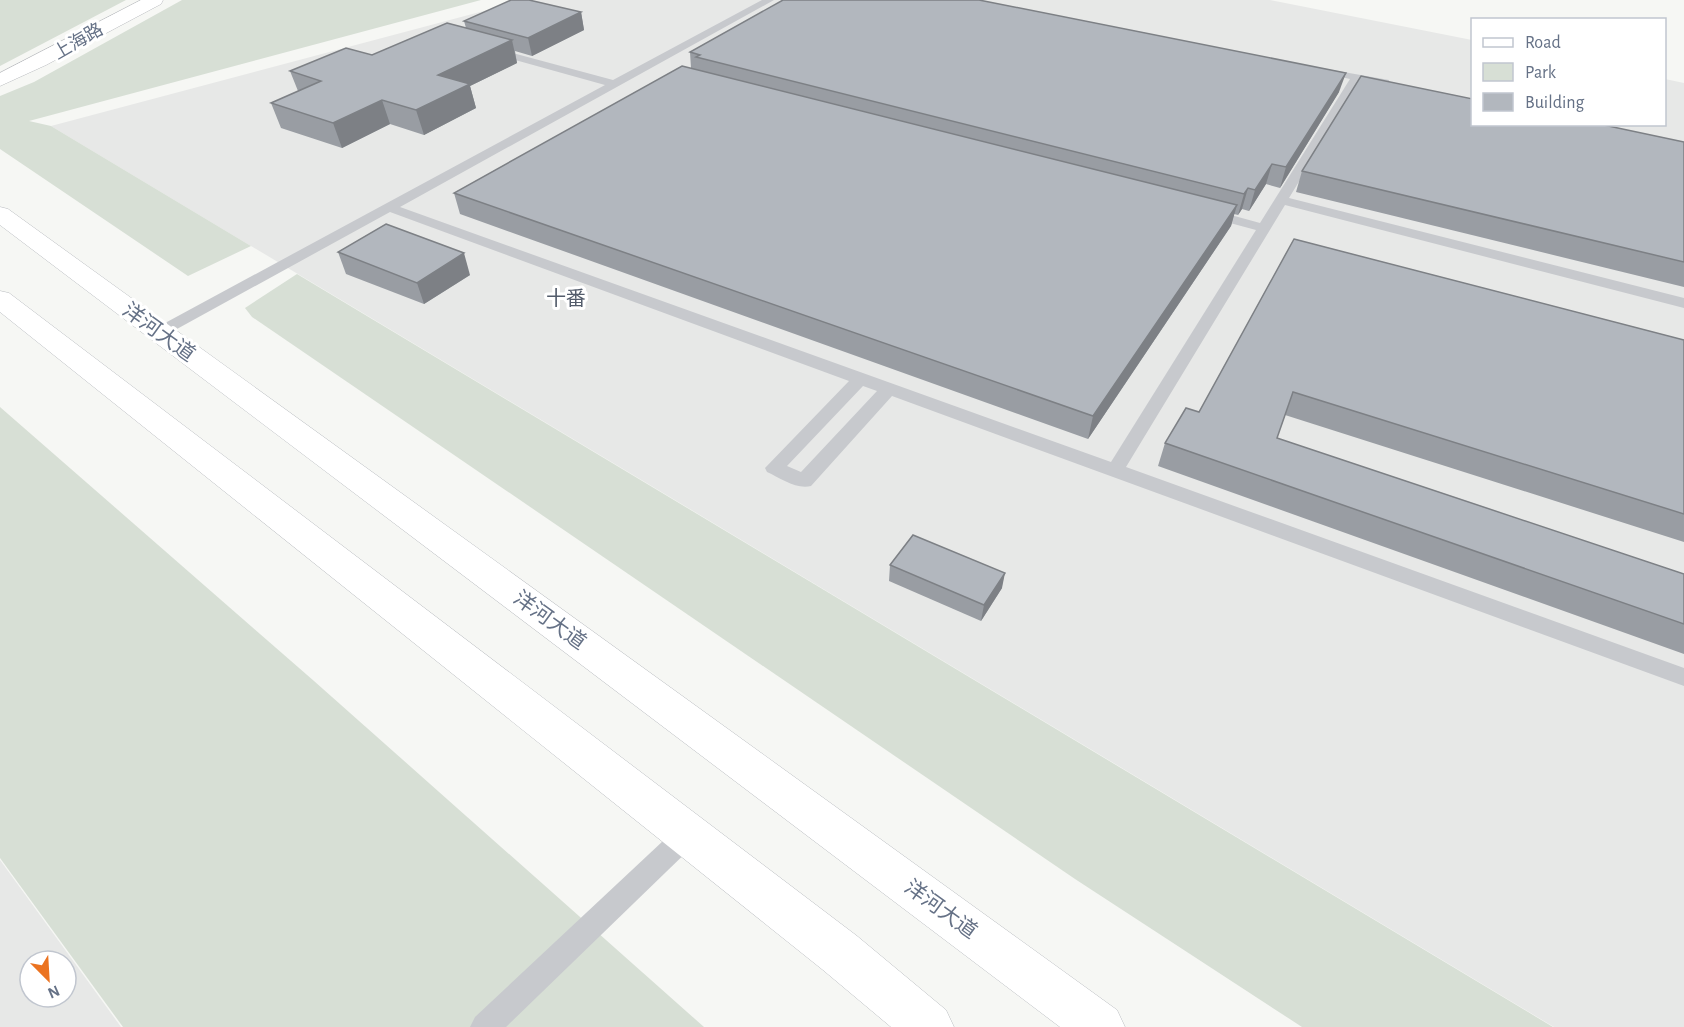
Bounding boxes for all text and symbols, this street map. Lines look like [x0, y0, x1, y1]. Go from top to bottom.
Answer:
legend [1471, 18, 1666, 126]
street label: 上海路 [50, 19, 106, 63]
text: Road [1525, 34, 1561, 52]
text: Park [1525, 64, 1557, 82]
text: Building [1525, 94, 1585, 112]
district label: 十番 [546, 288, 586, 309]
street label: 洋河大道 [119, 298, 199, 366]
street label: 洋河大道 [510, 586, 590, 654]
street label: 洋河大道 [901, 875, 981, 943]
north arrow [18, 949, 78, 1009]
text: N [45, 982, 62, 1001]

